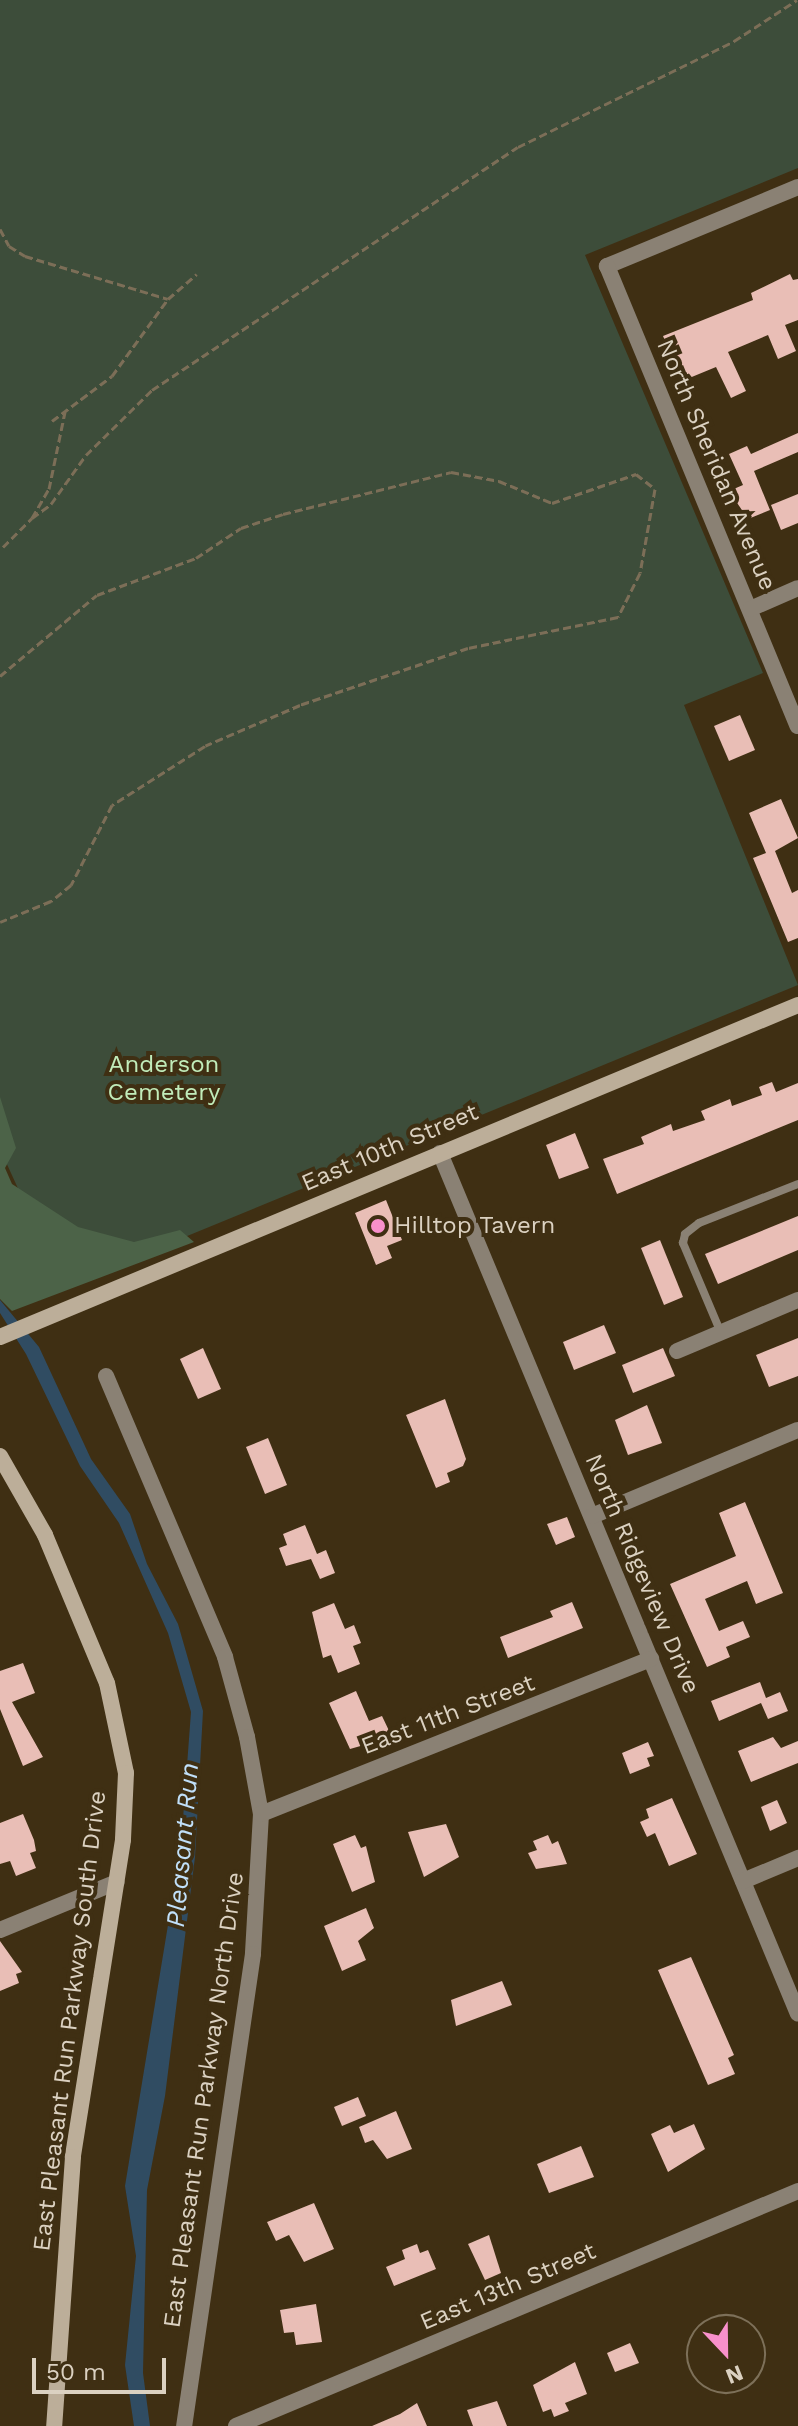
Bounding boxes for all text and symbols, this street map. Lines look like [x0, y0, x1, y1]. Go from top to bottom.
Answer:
street label: North Sheridan Avenue [650, 335, 782, 595]
park label: Anderson Cemetery [108, 1051, 220, 1107]
street label: East 10th Street [297, 1098, 483, 1198]
place label: Hilltop Tavern [394, 1212, 556, 1240]
marker: Hilltop Tavern [369, 1217, 387, 1235]
street label: North Ridgeview Drive [578, 1450, 706, 1698]
street label: East 11th Street [357, 1669, 539, 1761]
water label: Pleasant Run [160, 1761, 206, 1929]
street label: East Pleasant Run Parkway South Drive [27, 1789, 113, 2253]
street label: East Pleasant Run Parkway North Drive [158, 1870, 250, 2330]
street label: East 13th Street [416, 2237, 600, 2337]
north arrow [686, 2314, 766, 2394]
scale bar [36, 2342, 170, 2392]
text: 50 m [46, 2358, 106, 2386]
text: N [722, 2360, 747, 2390]

